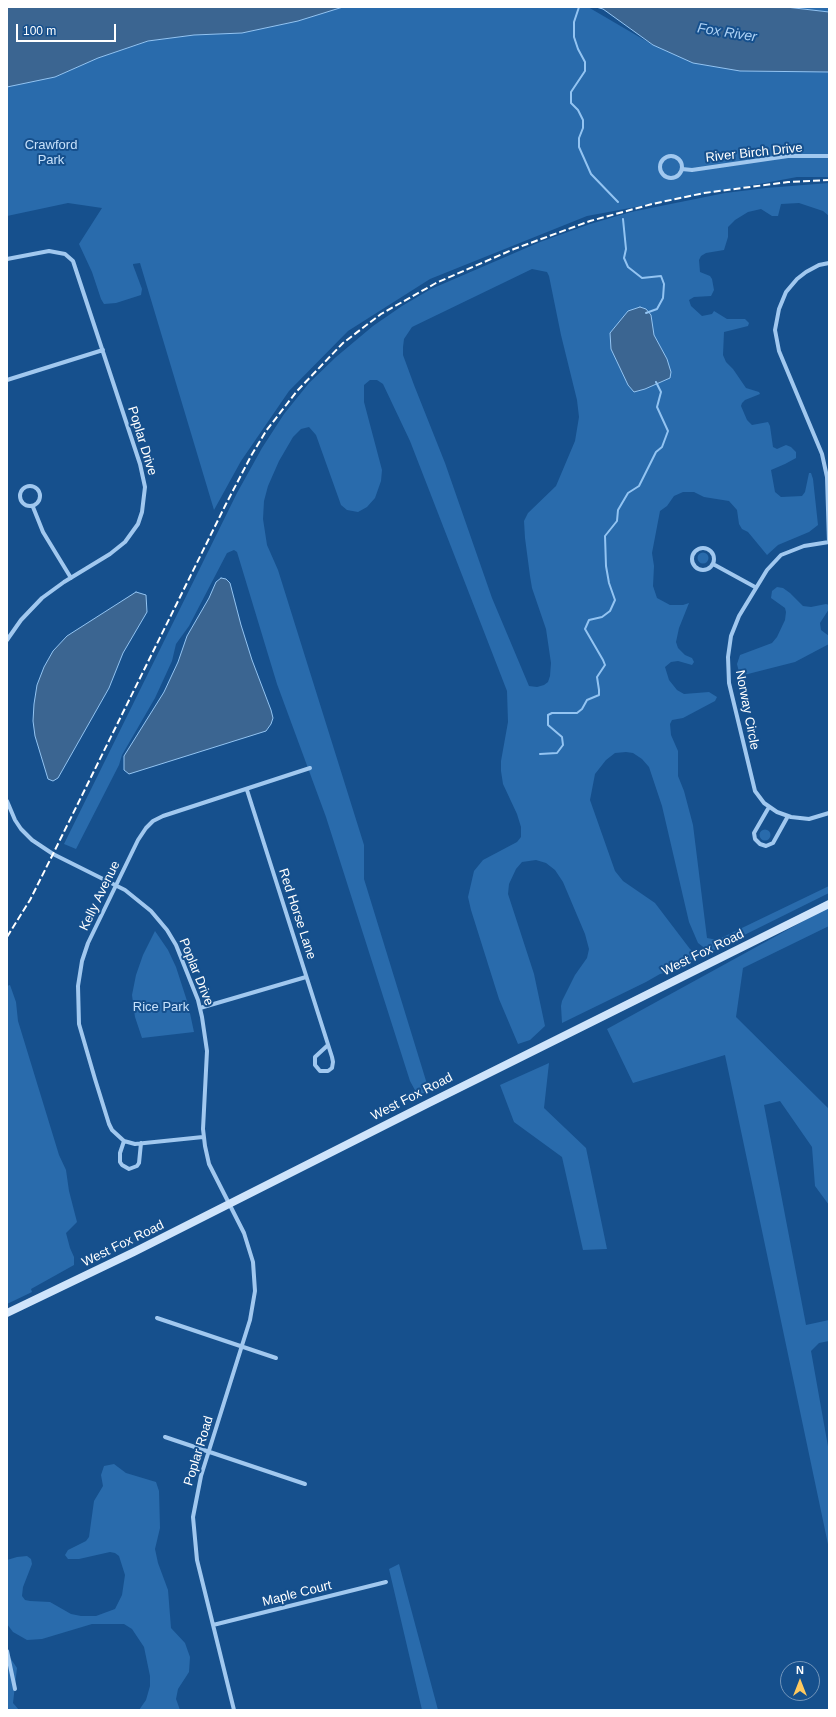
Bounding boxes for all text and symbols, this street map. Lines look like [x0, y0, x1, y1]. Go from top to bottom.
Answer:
scale bar [18, 16, 118, 42]
water label: Fox River [696, 20, 758, 46]
text: 100 m [23, 24, 56, 38]
park label: Crawford Park [25, 137, 77, 168]
street label: River Birch Drive [705, 140, 803, 166]
street label: Poplar Drive [124, 405, 160, 477]
street label: Norway Circle [732, 669, 762, 751]
street label: Kelly Avenue [76, 859, 124, 933]
street label: Red Horse Lane [275, 867, 319, 961]
street label: West Fox Road [659, 926, 747, 980]
street label: Poplar Drive [175, 936, 217, 1008]
park label: Rice Park [133, 999, 189, 1015]
street label: West Fox Road [369, 1070, 455, 1124]
street label: West Fox Road [79, 1217, 167, 1271]
street label: Poplar Road [181, 1414, 217, 1488]
street label: Maple Court [261, 1578, 333, 1610]
north arrow [780, 1661, 820, 1701]
text: N [796, 1664, 804, 1676]

